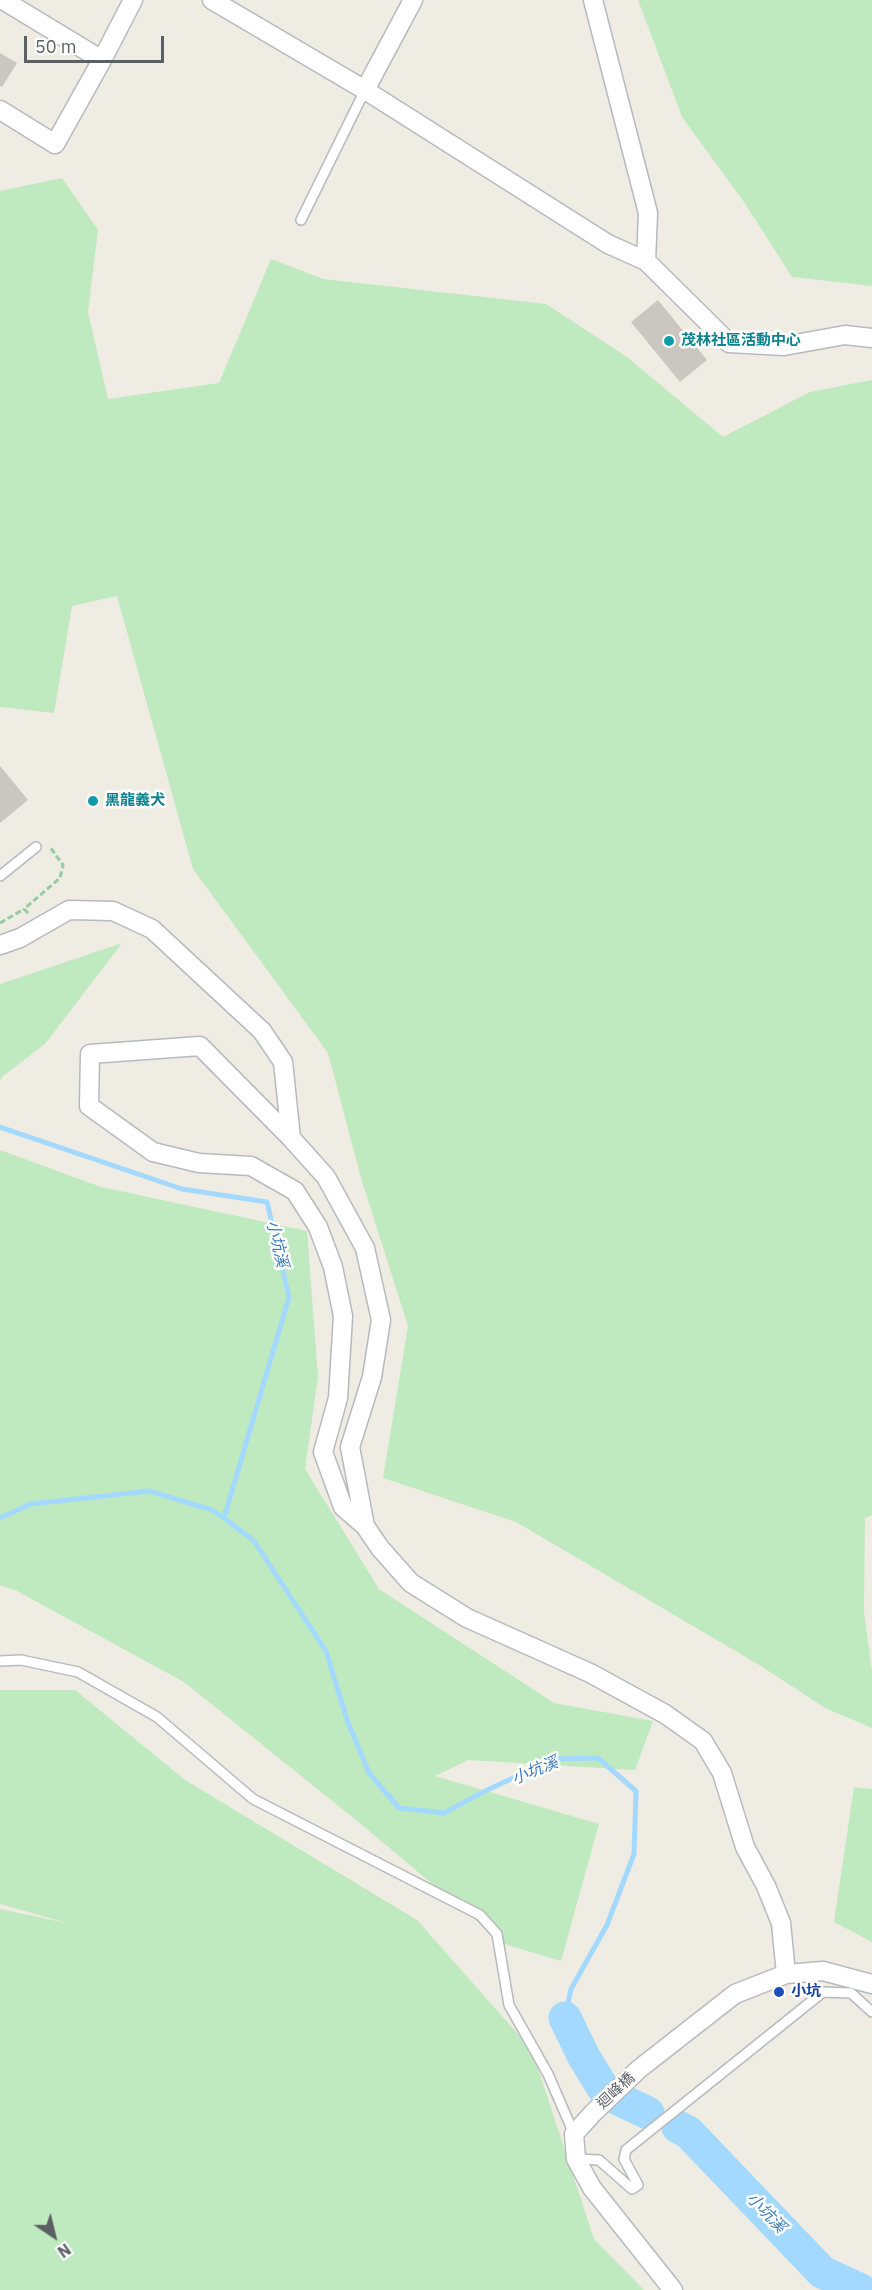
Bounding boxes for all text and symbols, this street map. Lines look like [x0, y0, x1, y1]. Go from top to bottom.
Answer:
scale bar [27, 24, 166, 62]
text: 50 m [35, 35, 77, 58]
place label: 茂林社區活動中心 [681, 332, 801, 350]
marker: 茂林社區活動中心 [662, 334, 676, 348]
place label: 黑龍義犬 [105, 792, 165, 810]
marker: 黑龍義犬 [86, 794, 100, 808]
water label: 小坑溪 [262, 1218, 292, 1270]
water label: 小坑溪 [509, 1753, 561, 1789]
place label: 小坑 [791, 1983, 821, 2001]
marker: 小坑 [772, 1985, 786, 1999]
street label: 迴峰橋 [593, 2069, 639, 2113]
water label: 小坑溪 [742, 2189, 790, 2237]
north arrow [24, 2206, 84, 2266]
text: N [54, 2239, 75, 2262]

